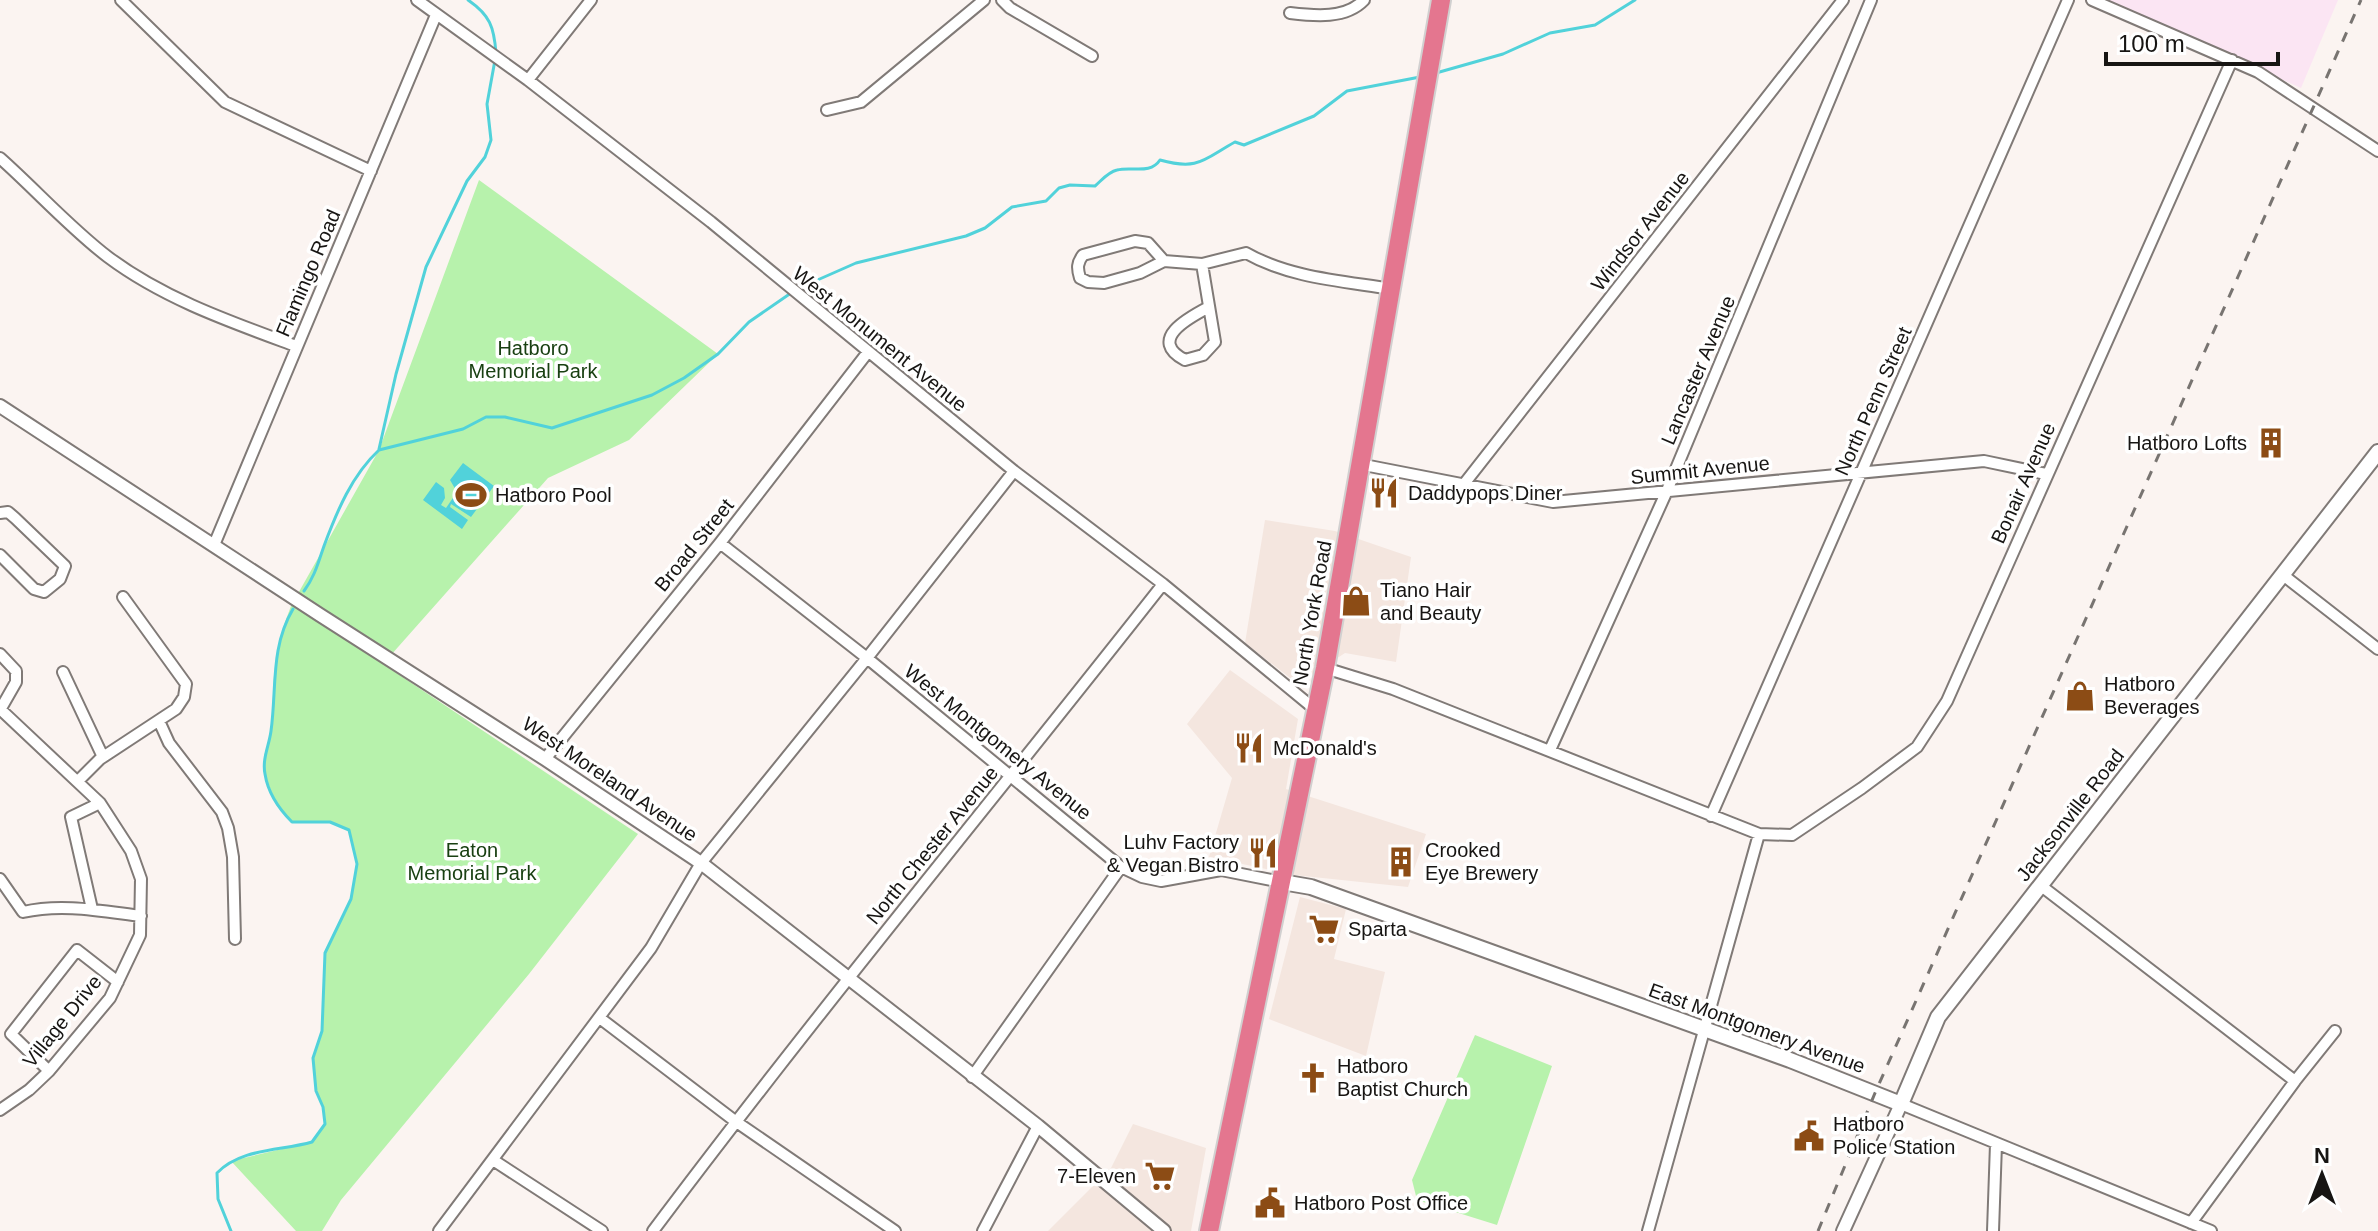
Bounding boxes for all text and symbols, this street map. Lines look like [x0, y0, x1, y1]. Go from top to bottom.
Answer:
scale bar [2106, 16, 2278, 66]
text: 100 m [2118, 30, 2185, 57]
street label: Windsor Avenue [1587, 167, 1693, 295]
street label: Flamingo Road [271, 206, 345, 340]
street label: West Monument Avenue [789, 262, 971, 416]
street label: Lancaster Avenue [1657, 292, 1739, 448]
street label: North Penn Street [1830, 323, 1916, 479]
park label: Hatboro Memorial Park [469, 337, 598, 382]
street label: Bonair Avenue [1987, 419, 2059, 547]
building icon: Hatboro Lofts [2254, 426, 2288, 460]
place label: Hatboro Lofts [2127, 432, 2247, 454]
street label: Summit Avenue [1629, 452, 1771, 488]
restaurant icon: Daddypops Diner [1367, 476, 1401, 510]
sports icon: Hatboro Pool [454, 478, 488, 512]
place label: Daddypops Diner [1408, 482, 1563, 504]
place label: Hatboro Pool [495, 484, 612, 506]
street label: Broad Street [650, 494, 738, 596]
street label: North York Road [1288, 539, 1336, 687]
place label: Tiano Hair and Beauty [1380, 579, 1481, 624]
shop icon: Tiano Hair and Beauty [1339, 584, 1373, 618]
street label: West Montgomery Avenue [900, 660, 1096, 824]
place label: Hatboro Beverages [2104, 673, 2200, 718]
shop icon: Hatboro Beverages [2063, 679, 2097, 713]
street label: West Moreland Avenue [518, 712, 702, 846]
restaurant icon: McDonald's [1232, 731, 1266, 765]
place label: McDonald's [1273, 737, 1377, 759]
street label: Jacksonville Road [2012, 745, 2128, 885]
street label: North Chester Avenue [862, 762, 1002, 928]
place label: Luhv Factory & Vegan Bistro [1107, 831, 1239, 876]
restaurant icon: Luhv Factory & Vegan Bistro [1246, 836, 1280, 870]
park label: Eaton Memorial Park [408, 839, 537, 884]
place label: Crooked Eye Brewery [1425, 839, 1538, 884]
building icon: Crooked Eye Brewery [1384, 845, 1418, 879]
supermarket icon: Sparta [1307, 912, 1341, 946]
place label: Sparta [1348, 918, 1408, 940]
street label: Village Drive [18, 971, 106, 1071]
street label: East Montgomery Avenue [1646, 979, 1868, 1077]
place label: Hatboro Baptist Church [1337, 1055, 1468, 1100]
church icon: Hatboro Baptist Church [1296, 1061, 1330, 1095]
place label: Hatboro Police Station [1833, 1113, 1955, 1158]
public building icon: Hatboro Police Station [1792, 1119, 1826, 1153]
north arrow [2282, 1135, 2362, 1215]
text: N [2314, 1143, 2330, 1168]
supermarket icon: 7-Eleven [1143, 1159, 1177, 1193]
place label: 7-Eleven [1057, 1165, 1136, 1187]
public building icon: Hatboro Post Office [1253, 1186, 1287, 1220]
place label: Hatboro Post Office [1294, 1192, 1468, 1214]

